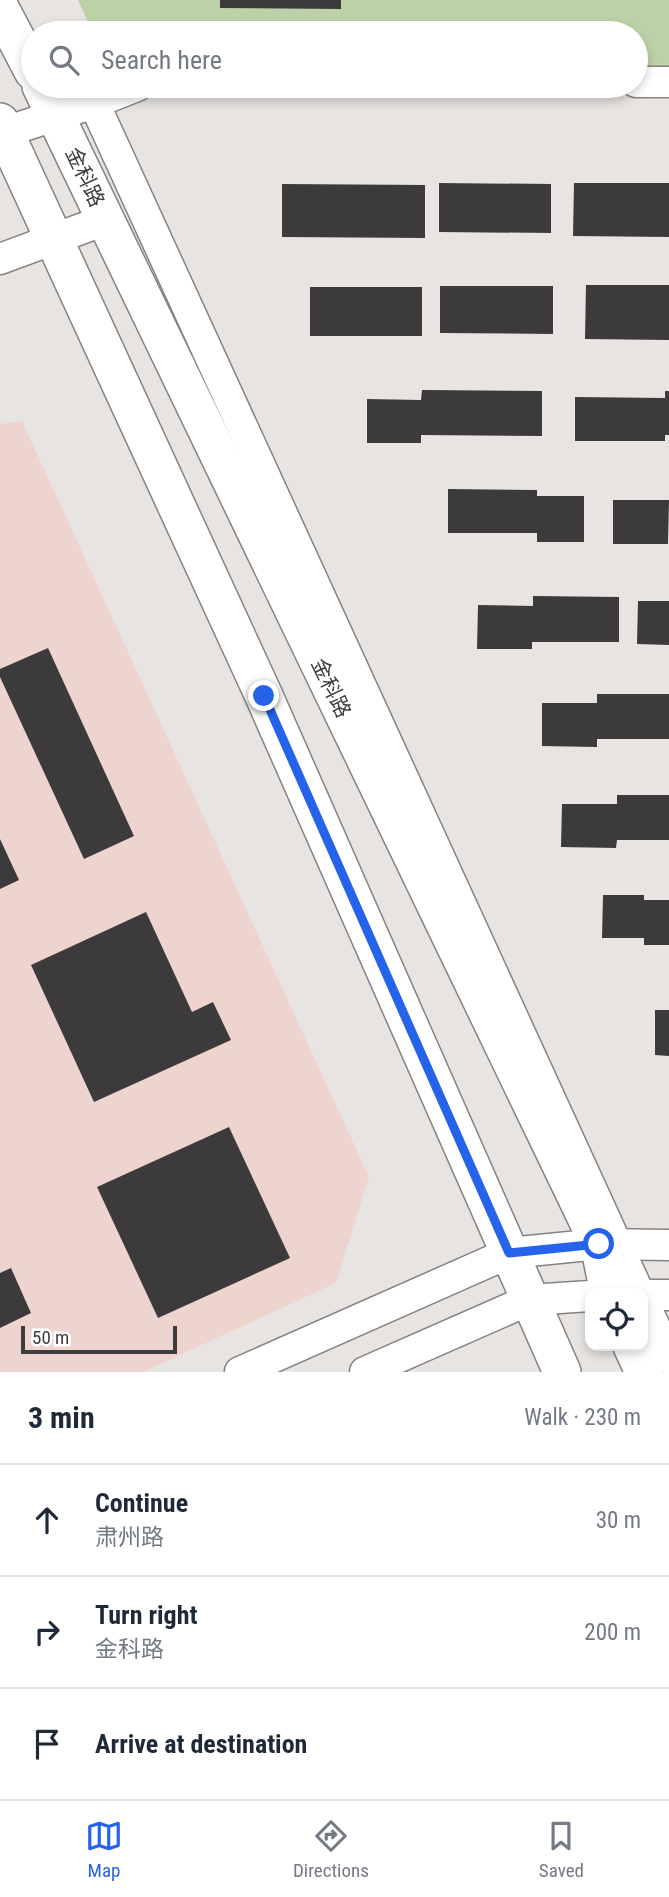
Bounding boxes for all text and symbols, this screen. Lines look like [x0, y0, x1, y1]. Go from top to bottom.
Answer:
search box [21, 21, 648, 98]
icon: search [45, 41, 83, 79]
text: Search here [101, 45, 222, 75]
street label: 金科路 [61, 143, 109, 211]
street label: 金科路 [306, 654, 356, 722]
route end [248, 680, 279, 711]
route start [583, 1228, 614, 1259]
map controls [585, 1288, 648, 1351]
button: locate [585, 1288, 648, 1351]
scale bar [21, 1323, 177, 1355]
text: 50 m [32, 1326, 69, 1349]
text: 3 min [28, 1400, 95, 1435]
text: Walk · 230 m [524, 1404, 641, 1431]
text: Continue [95, 1488, 188, 1518]
icon: ahead [28, 1501, 66, 1539]
text: 30 m [596, 1507, 641, 1534]
text: 肃州路 [95, 1524, 164, 1551]
text: Turn right [95, 1600, 197, 1630]
icon: right [28, 1613, 66, 1651]
text: 200 m [584, 1619, 641, 1646]
text: 金科路 [95, 1636, 164, 1663]
icon: arrive [28, 1725, 66, 1763]
text: Arrive at destination [95, 1729, 307, 1759]
tab: Map [85, 1817, 123, 1882]
tab: Directions [293, 1817, 369, 1882]
tab: Saved [539, 1817, 584, 1882]

